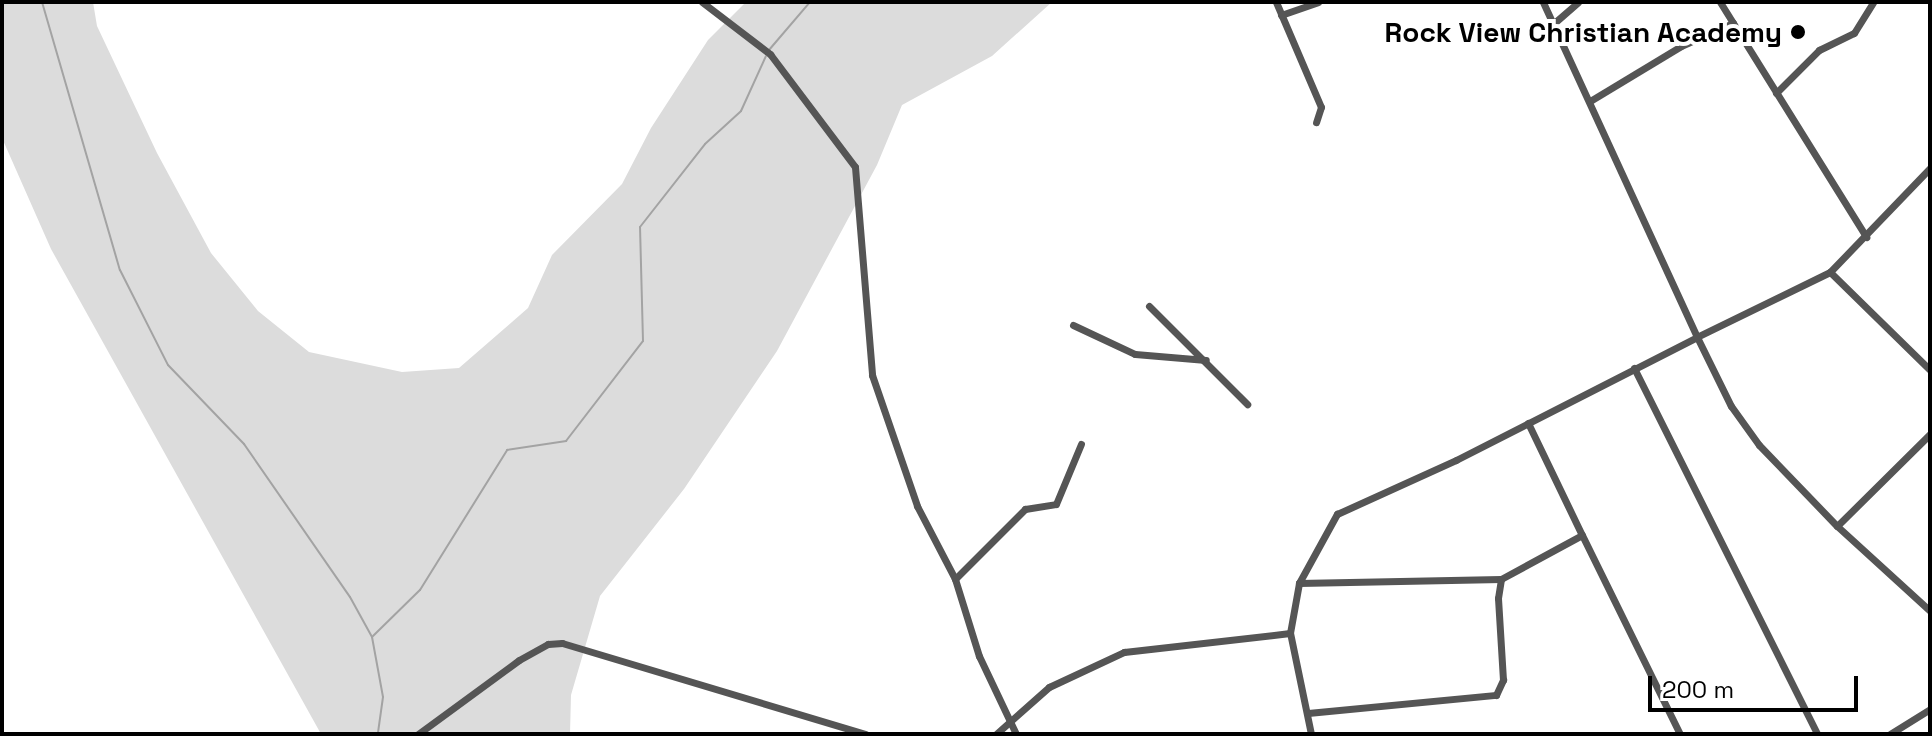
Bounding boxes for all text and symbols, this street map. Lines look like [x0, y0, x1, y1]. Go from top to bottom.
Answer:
place label: Rock View Christian Academy [1384, 15, 1782, 49]
marker: Rock View Christian Academy [1789, 23, 1807, 41]
scale bar [1652, 660, 1862, 710]
text: 200 m [1662, 674, 1734, 705]

